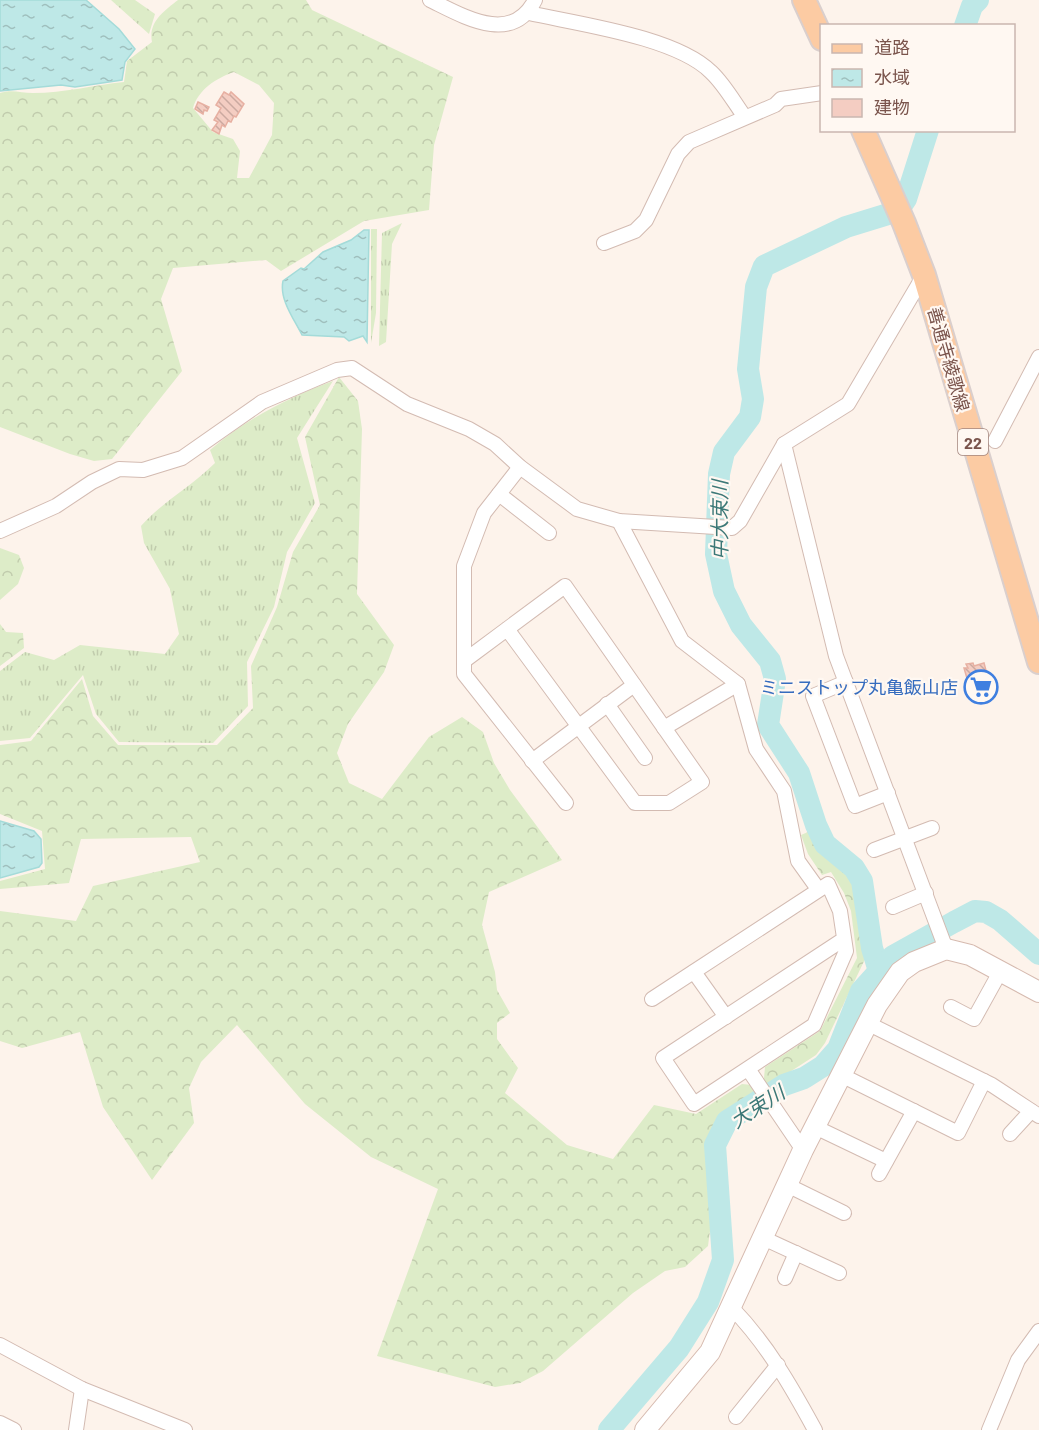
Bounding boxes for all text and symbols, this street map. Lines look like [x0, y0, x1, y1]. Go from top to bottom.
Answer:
legend [820, 24, 1015, 132]
text: 道路 [874, 36, 910, 58]
text: 水域 [874, 66, 910, 88]
text: 建物 [874, 96, 910, 118]
street label: 善通寺綾歌線 [924, 304, 974, 414]
road number: 22 [958, 429, 988, 455]
water label: 中大束川 [707, 478, 731, 560]
supermarket icon: ミニストップ丸亀飯山店 [963, 669, 999, 705]
place label: ミニストップ丸亀飯山店 [760, 676, 958, 698]
water label: 大束川 [725, 1079, 790, 1132]

